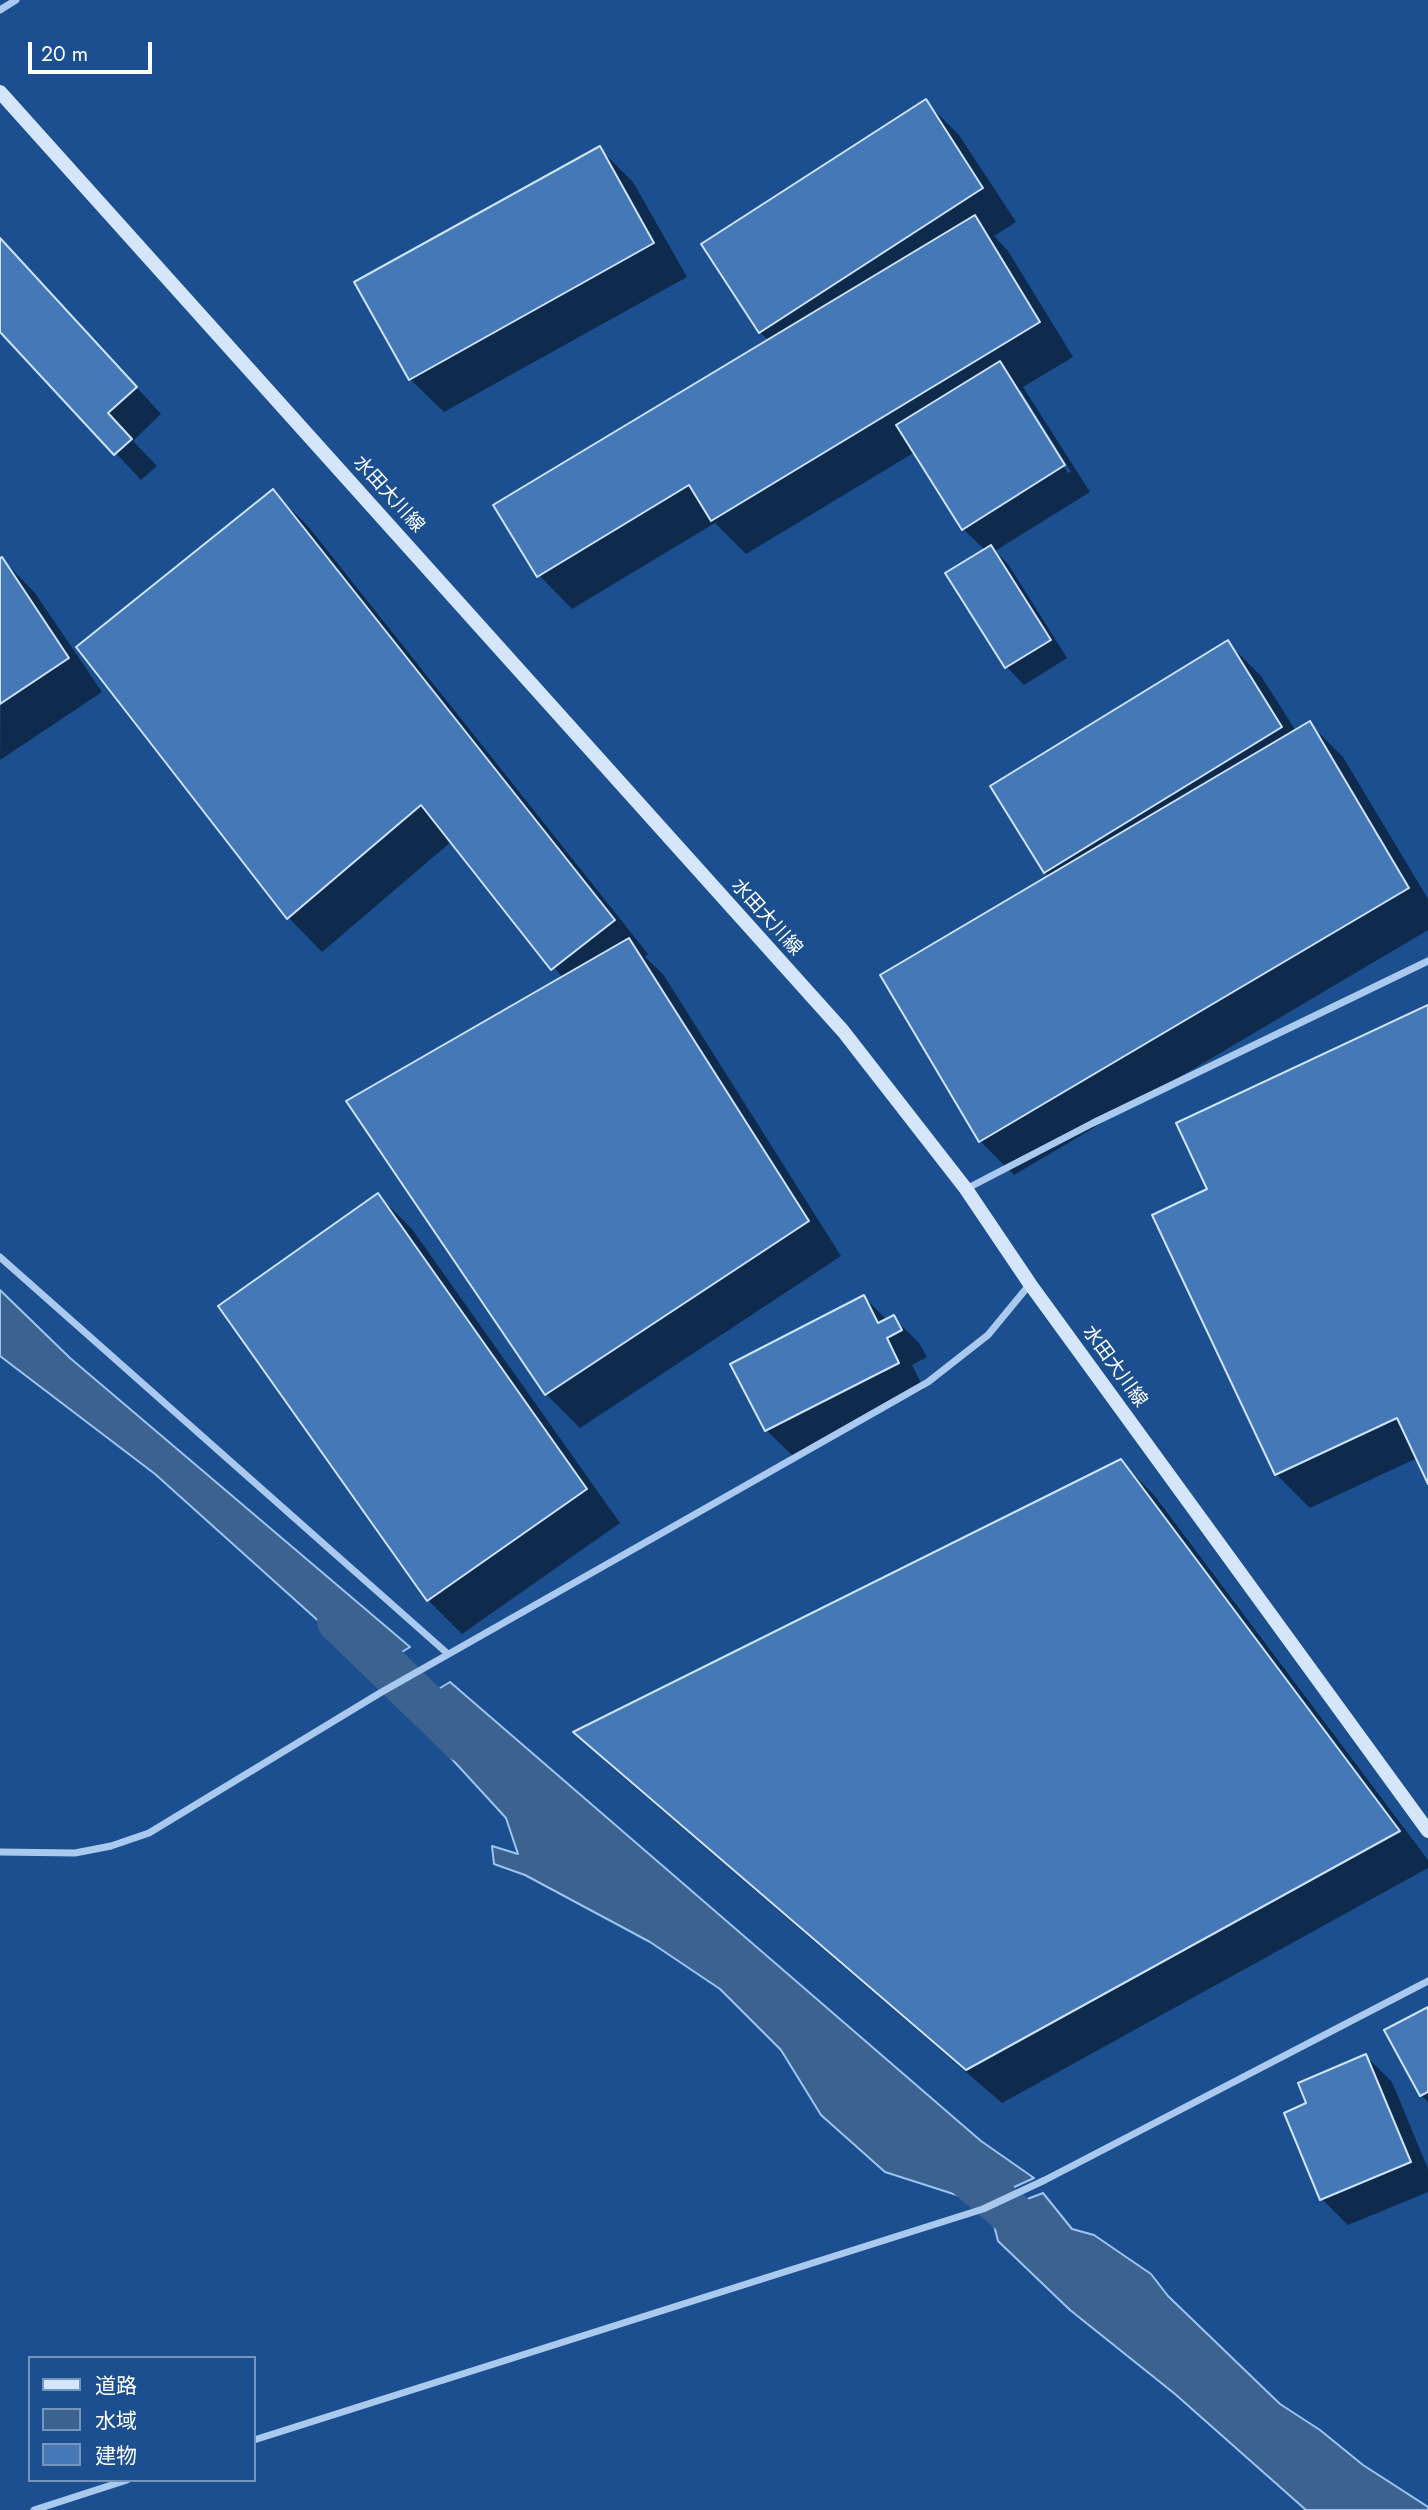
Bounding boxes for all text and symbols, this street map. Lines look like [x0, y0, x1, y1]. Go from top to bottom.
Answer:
scale bar [32, 28, 156, 72]
text: 20 m [41, 39, 88, 69]
street label: 水田大川線 [348, 452, 428, 538]
street label: 水田大川線 [726, 875, 806, 961]
street label: 水田大川線 [1077, 1322, 1151, 1412]
legend [28, 2356, 256, 2482]
text: 道路 [95, 2371, 137, 2401]
text: 水域 [95, 2406, 137, 2436]
text: 建物 [95, 2441, 137, 2471]

